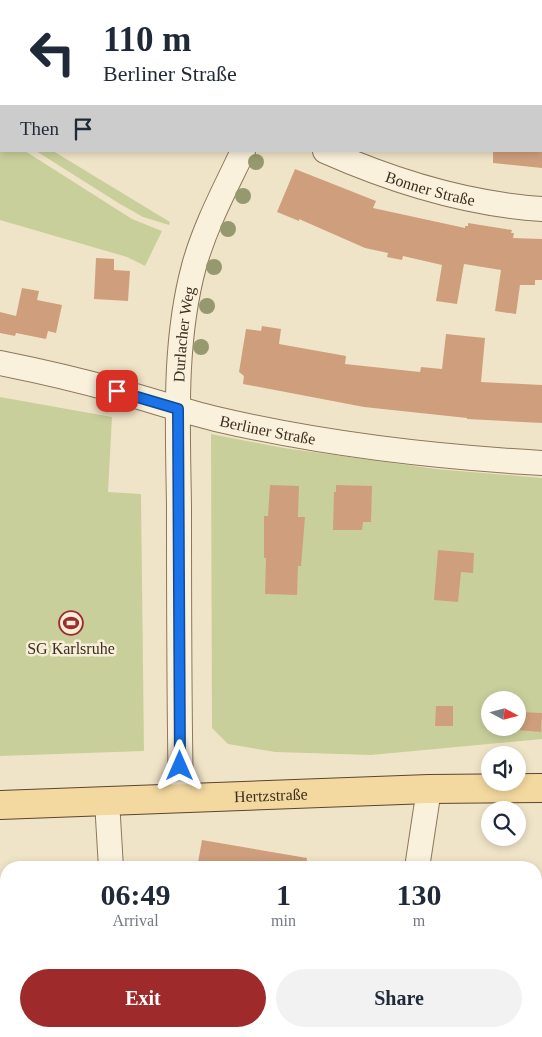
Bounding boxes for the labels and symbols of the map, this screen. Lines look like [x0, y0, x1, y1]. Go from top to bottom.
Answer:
street label: Bonner Straße [383, 168, 476, 209]
street label: Durlacher Weg [170, 285, 199, 383]
pin [96, 370, 138, 412]
street label: Berliner Straße [218, 412, 317, 448]
sports icon: SG Karlsruhe [58, 610, 84, 636]
place label: SG Karlsruhe [27, 640, 115, 657]
north arrow [481, 691, 526, 736]
position arrow [153, 739, 205, 791]
street label: Hertzstraße [234, 786, 308, 805]

